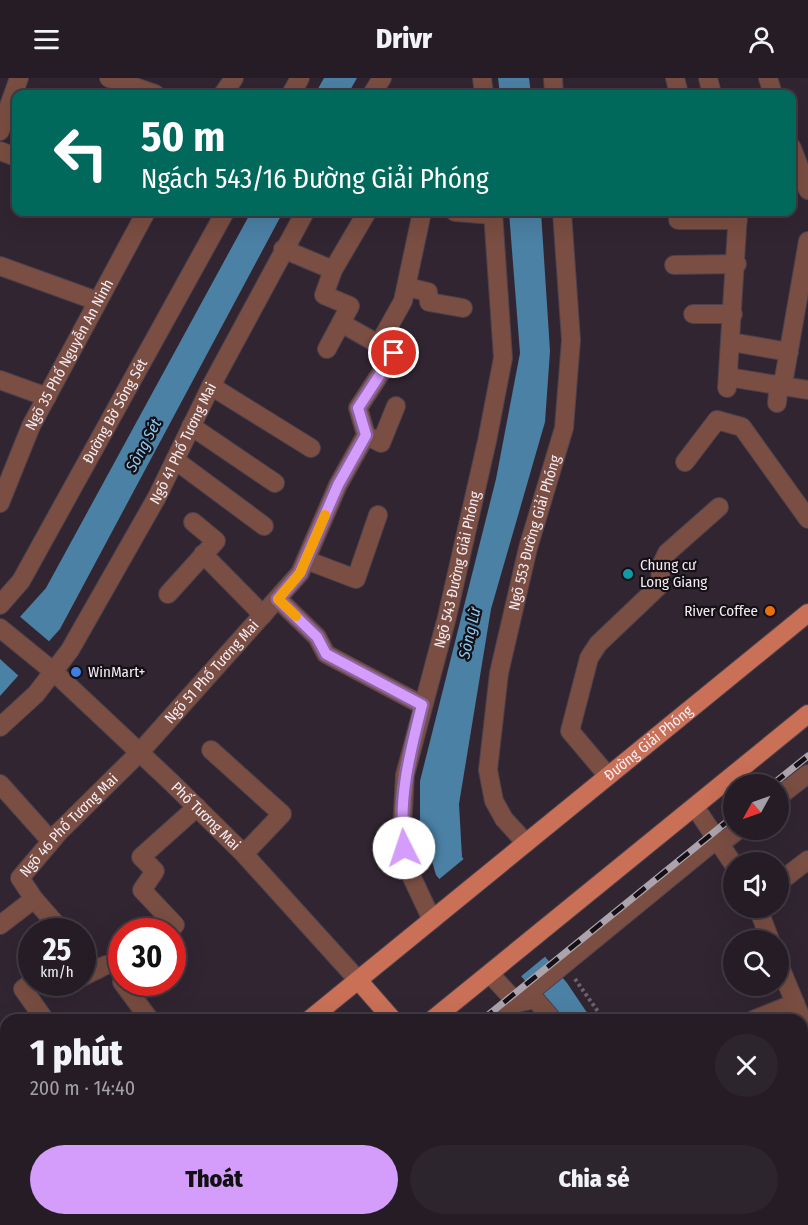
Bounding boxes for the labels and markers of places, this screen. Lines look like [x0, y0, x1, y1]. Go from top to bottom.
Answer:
pin [368, 327, 419, 378]
place label: Chung cư Long Giang [640, 556, 707, 591]
marker: Chung cư Long Giang [621, 567, 635, 581]
place label: River Coffee [684, 602, 758, 620]
marker: River Coffee [763, 604, 777, 618]
place label: WinMart+ [88, 663, 145, 681]
marker: WinMart+ [69, 665, 83, 679]

